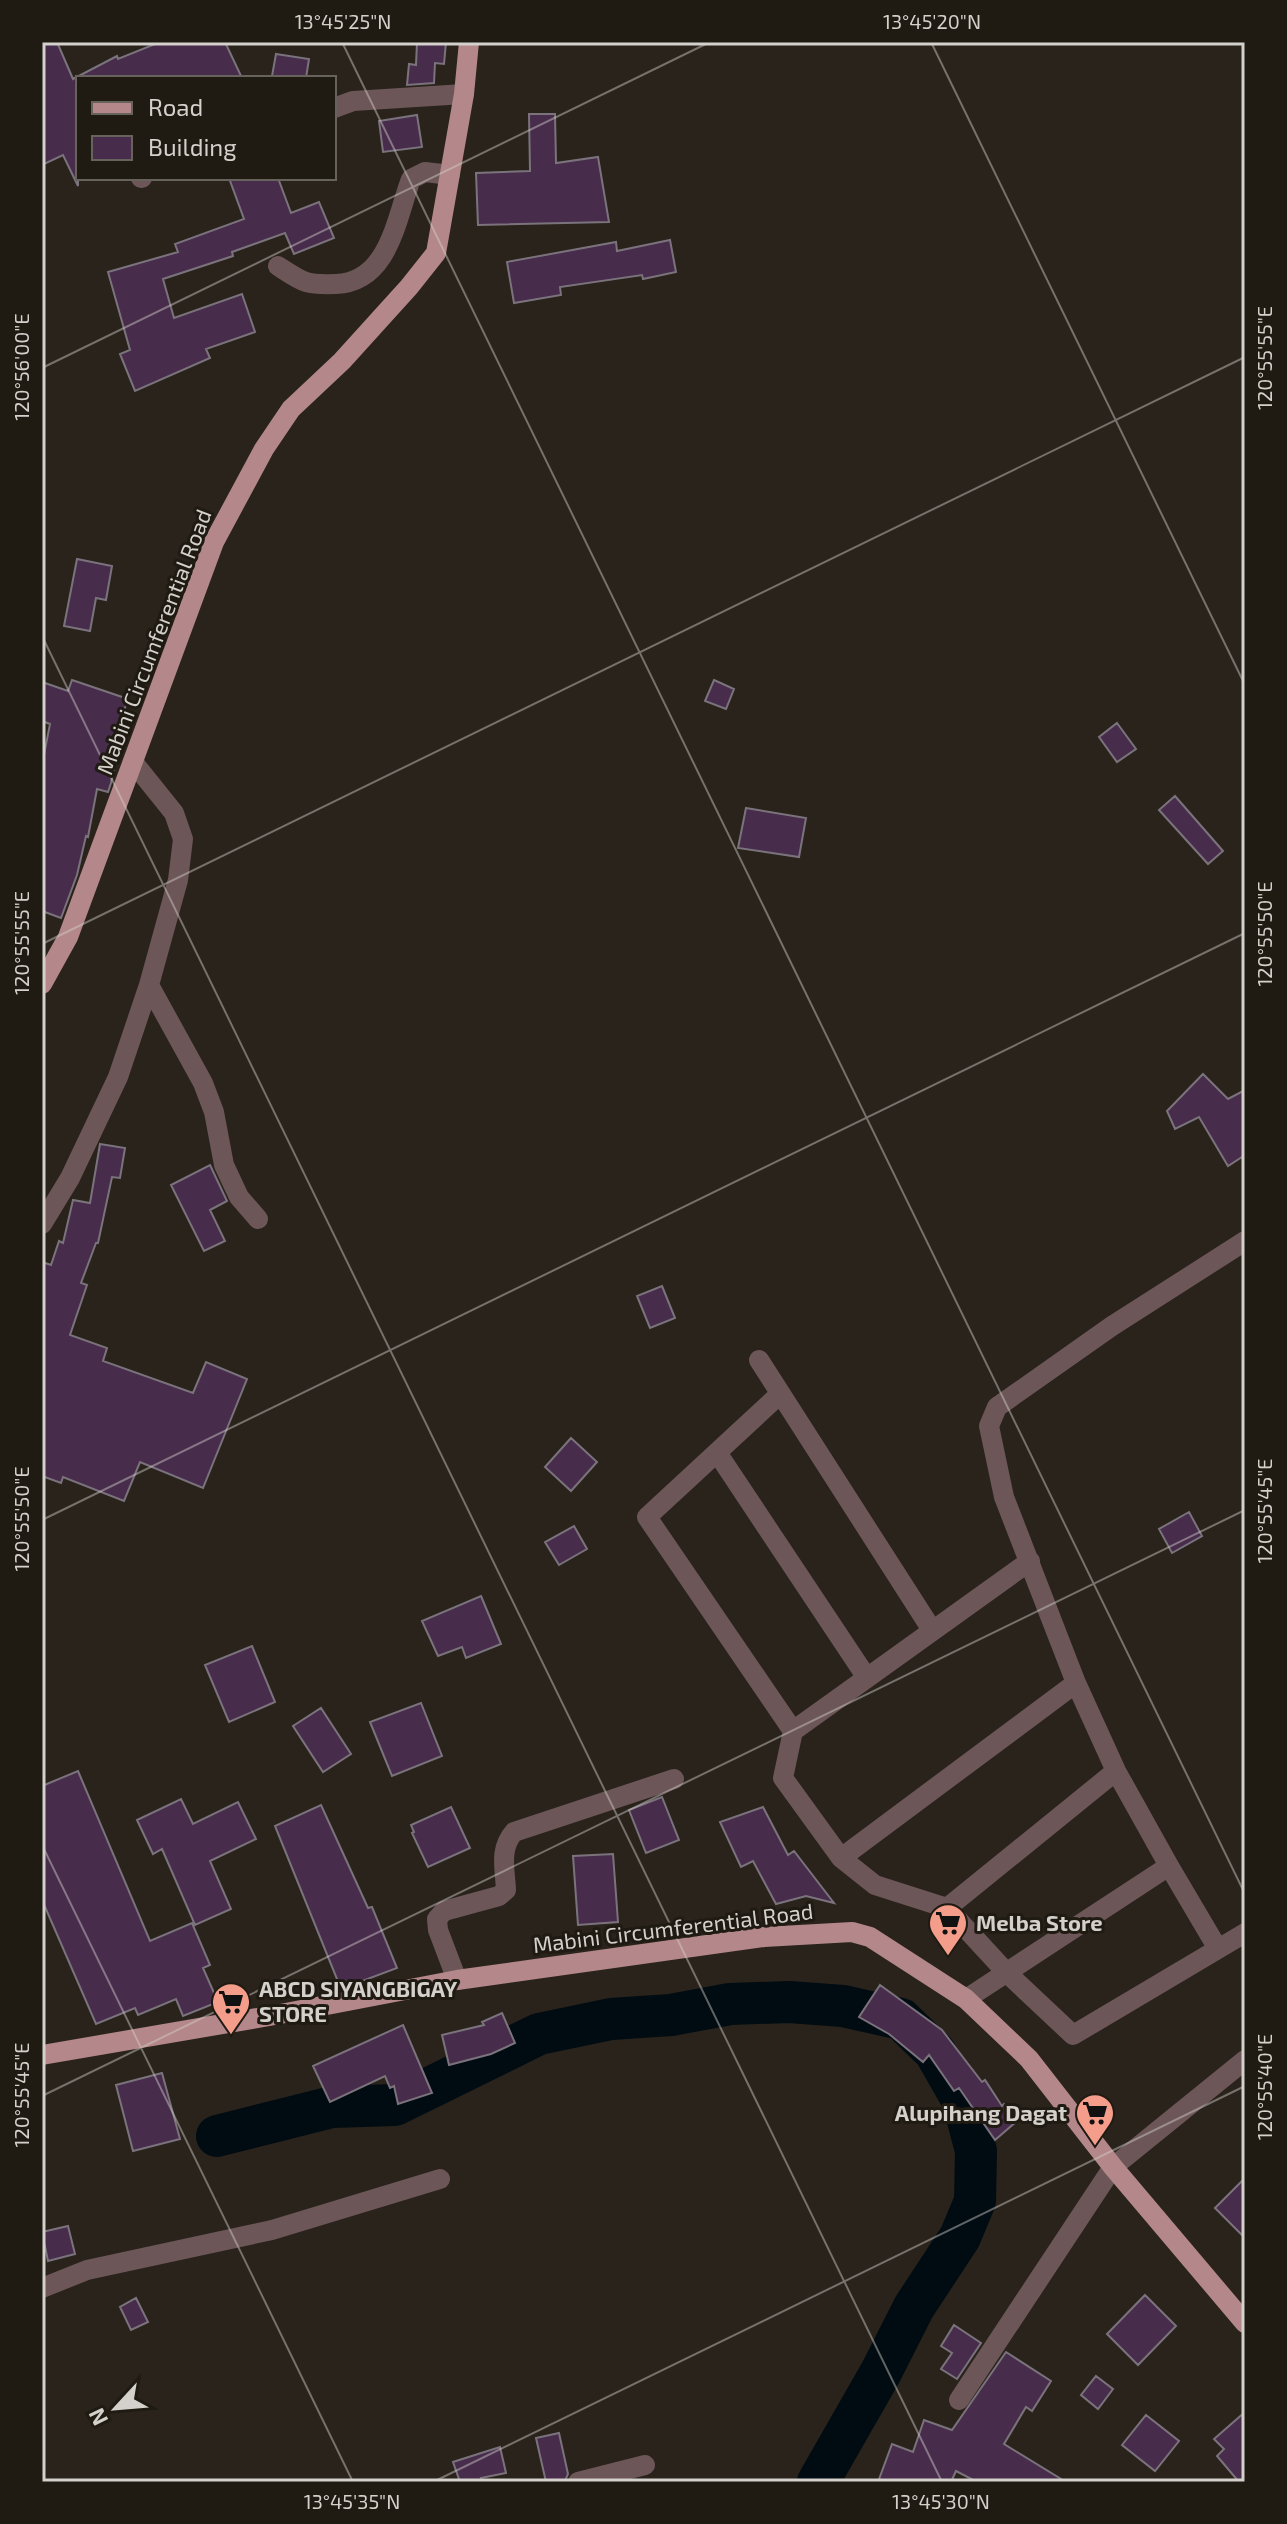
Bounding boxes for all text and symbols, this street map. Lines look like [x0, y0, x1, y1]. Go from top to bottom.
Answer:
text: 13°45'25"N [295, 9, 391, 33]
text: 13°45'20"N [883, 9, 981, 33]
legend [76, 76, 336, 180]
text: Road [148, 92, 203, 121]
text: Building [148, 132, 237, 161]
text: 120°55'55"E [1252, 306, 1276, 410]
text: 120°56'00"E [9, 313, 33, 421]
street label: Mabini Circumferential Road [90, 505, 216, 778]
text: 120°55'50"E [1252, 881, 1276, 987]
text: 120°55'55"E [9, 891, 33, 995]
text: 120°55'45"E [1252, 1458, 1276, 1564]
text: 120°55'50"E [9, 1466, 33, 1572]
street label: Mabini Circumferential Road [531, 1897, 815, 1957]
supermarket icon: Melba Store [927, 1902, 969, 1957]
place label: Melba Store [976, 1909, 1103, 1935]
place label: ABCD SIYANGBIGAY STORE [259, 1975, 458, 2026]
supermarket icon: ABCD SIYANGBIGAY STORE [210, 1981, 252, 2036]
text: 120°55'40"E [1252, 2034, 1276, 2140]
text: 120°55'45"E [9, 2042, 33, 2148]
supermarket icon: Alupihang Dagat [1074, 2092, 1116, 2147]
place label: Alupihang Dagat [895, 2099, 1067, 2125]
north arrow [76, 2368, 156, 2448]
text: N [82, 2404, 112, 2430]
text: 13°45'35"N [304, 2489, 400, 2513]
text: 13°45'30"N [892, 2489, 990, 2513]

